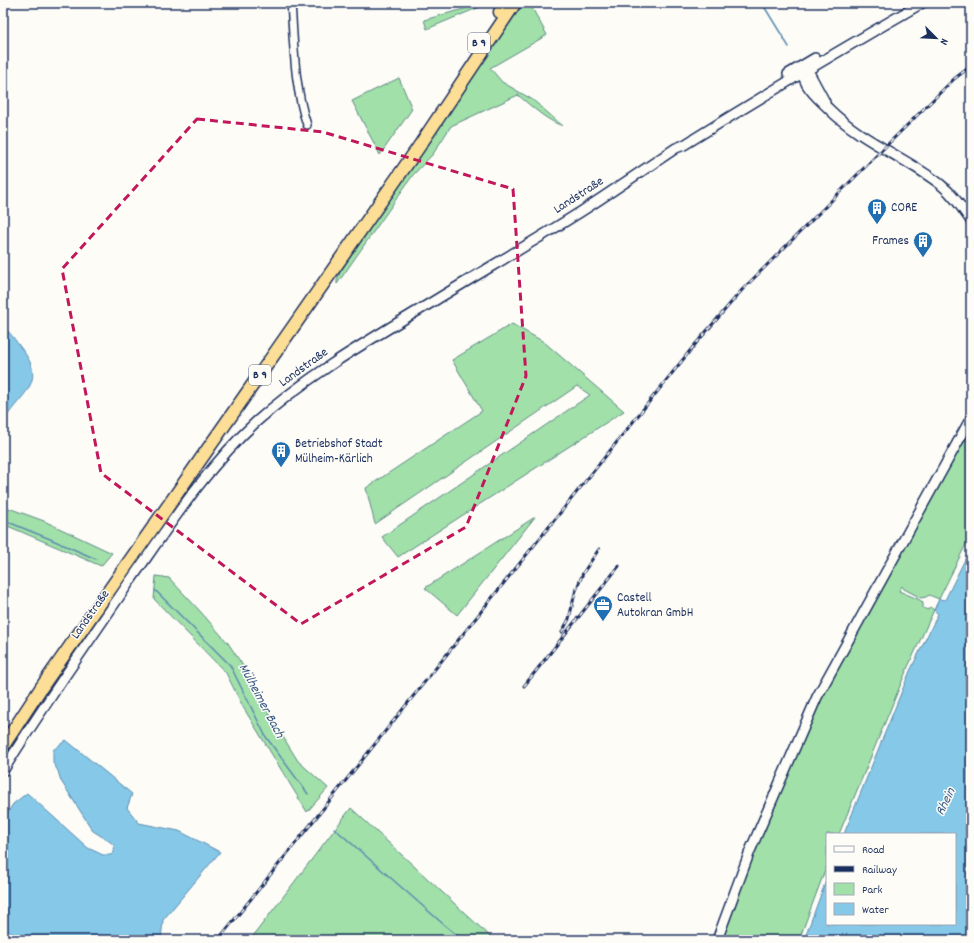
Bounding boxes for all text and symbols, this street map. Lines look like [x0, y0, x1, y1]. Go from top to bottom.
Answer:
north arrow [916, 18, 956, 58]
road number: B 9 [468, 33, 490, 53]
text: N [935, 36, 952, 48]
street label: Landstraße [550, 172, 608, 219]
building icon: CORE [866, 197, 888, 225]
place label: CORE [891, 199, 917, 218]
building icon: Frames [912, 230, 934, 258]
place label: Frames [872, 232, 909, 251]
street label: Landstraße [276, 344, 333, 392]
road number: B 9 [249, 365, 271, 385]
place label: Betriebshof Stadt Mülheim-Kärlich [295, 435, 383, 469]
building icon: Betriebshof Stadt Mülheim-Kärlich [270, 440, 292, 468]
street label: Landstraße [67, 586, 115, 644]
place label: Castell Autokran GmbH [617, 589, 693, 623]
office icon: Castell Autokran GmbH [592, 594, 614, 622]
water label: Mülheimer Bach [233, 660, 289, 742]
water label: Rhein [931, 784, 961, 819]
legend [826, 833, 956, 925]
text: Road [862, 842, 884, 859]
text: Railway [862, 862, 898, 879]
text: Park [862, 882, 883, 899]
text: Water [862, 902, 889, 919]

